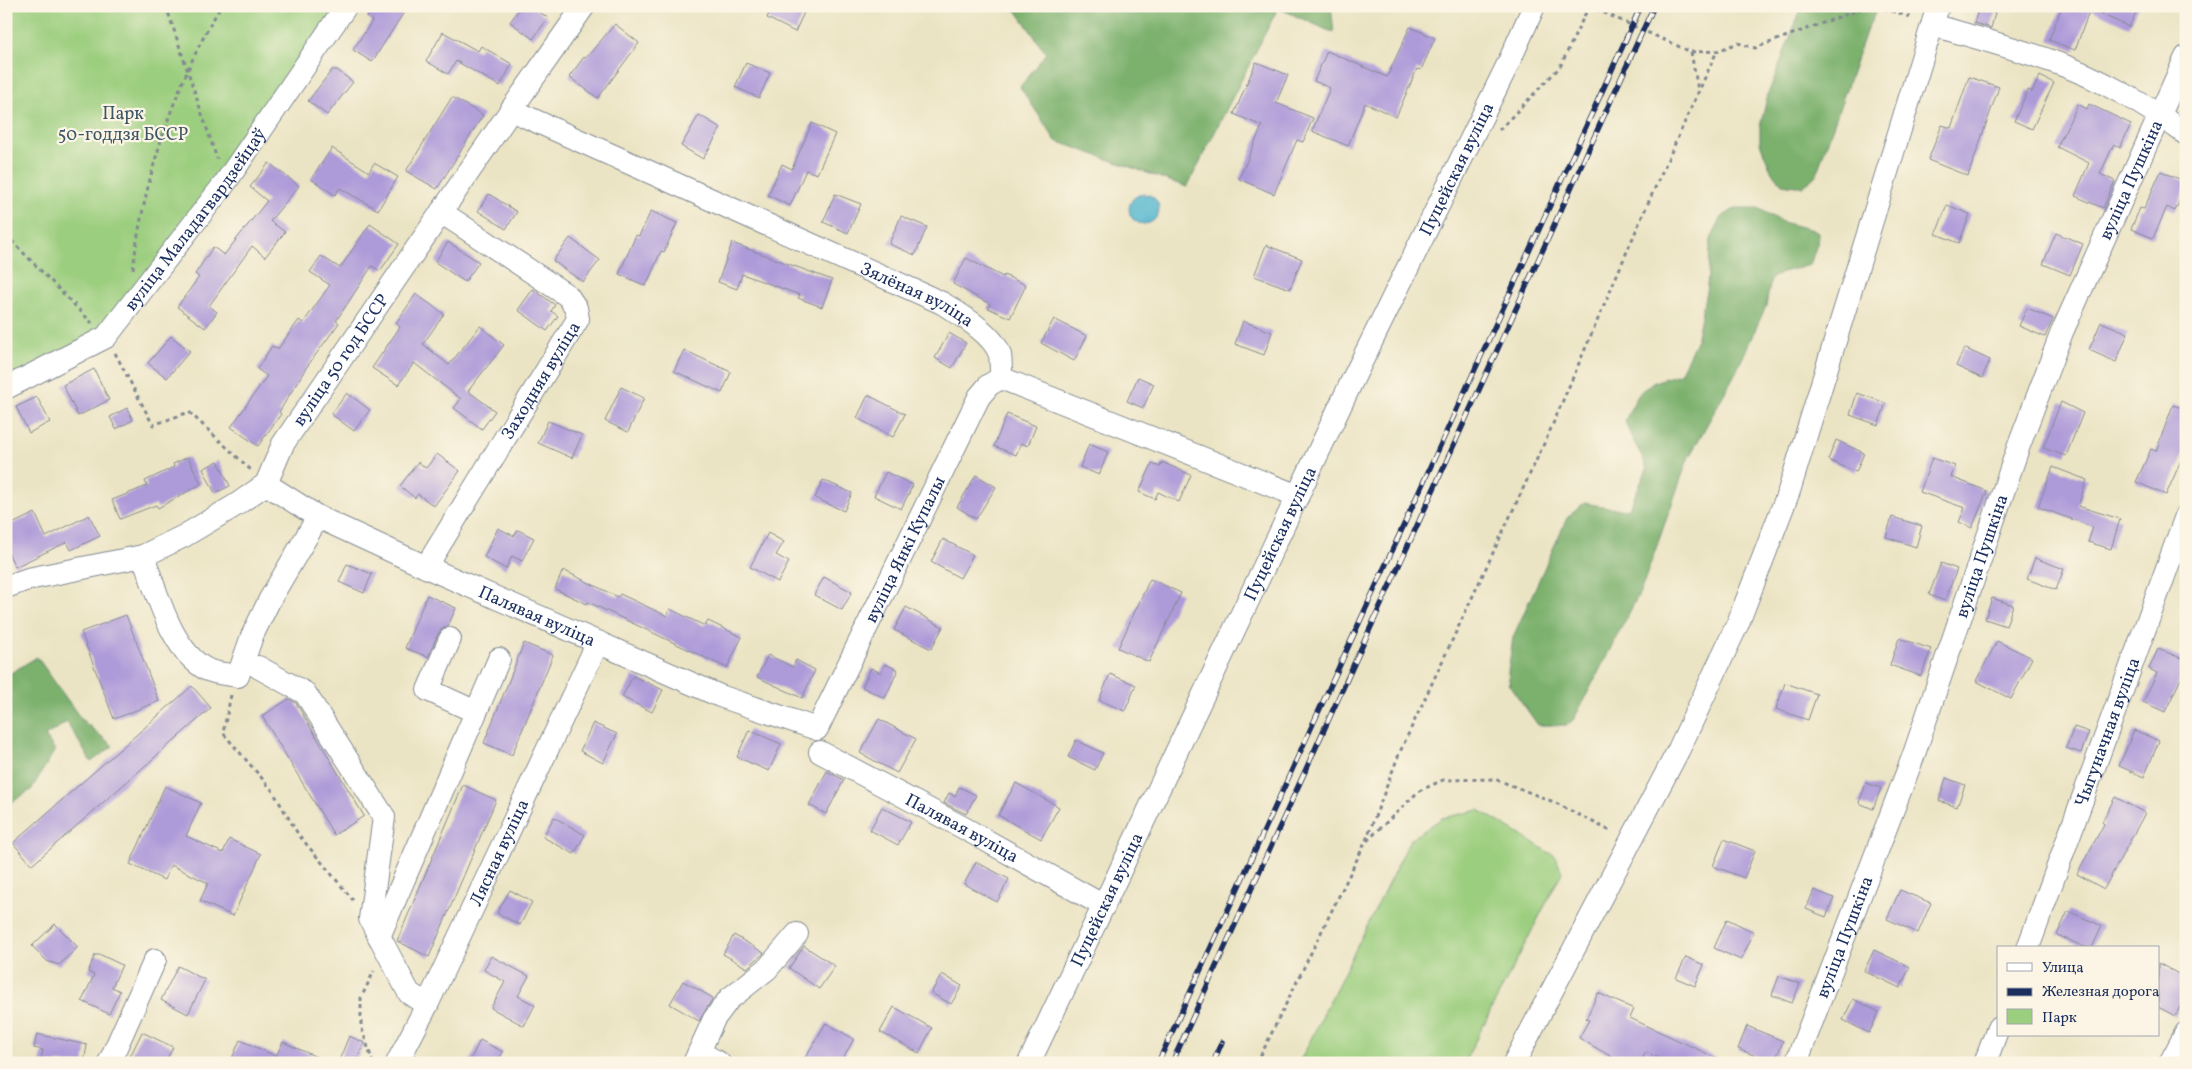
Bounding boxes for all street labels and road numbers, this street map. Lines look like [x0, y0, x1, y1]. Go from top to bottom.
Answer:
street label: Пуцейская вуліца [1414, 99, 1501, 241]
street label: вуліца Пушкіна [2094, 116, 2170, 244]
street label: вуліца Маладагвардзейцаў [120, 123, 273, 317]
street label: Зялёная вуліца [856, 257, 978, 334]
street label: вуліца 50 год БССР [288, 289, 396, 432]
street label: Заходняя вуліца [496, 317, 587, 445]
street label: Пуцейская вуліца [1239, 463, 1324, 605]
street label: вуліца Янкі Купалы [860, 472, 953, 628]
street label: вуліца Пушкіна [1950, 491, 2015, 622]
street label: Палявая вуліца [474, 580, 599, 654]
street label: Чыгуначная вуліца [2070, 654, 2147, 811]
street label: Палявая вуліца [900, 788, 1023, 870]
street label: Лясная вуліца [464, 795, 536, 911]
street label: Пуцейская вуліца [1065, 829, 1150, 971]
street label: вуліца Пушкіна [1811, 873, 1880, 1002]

